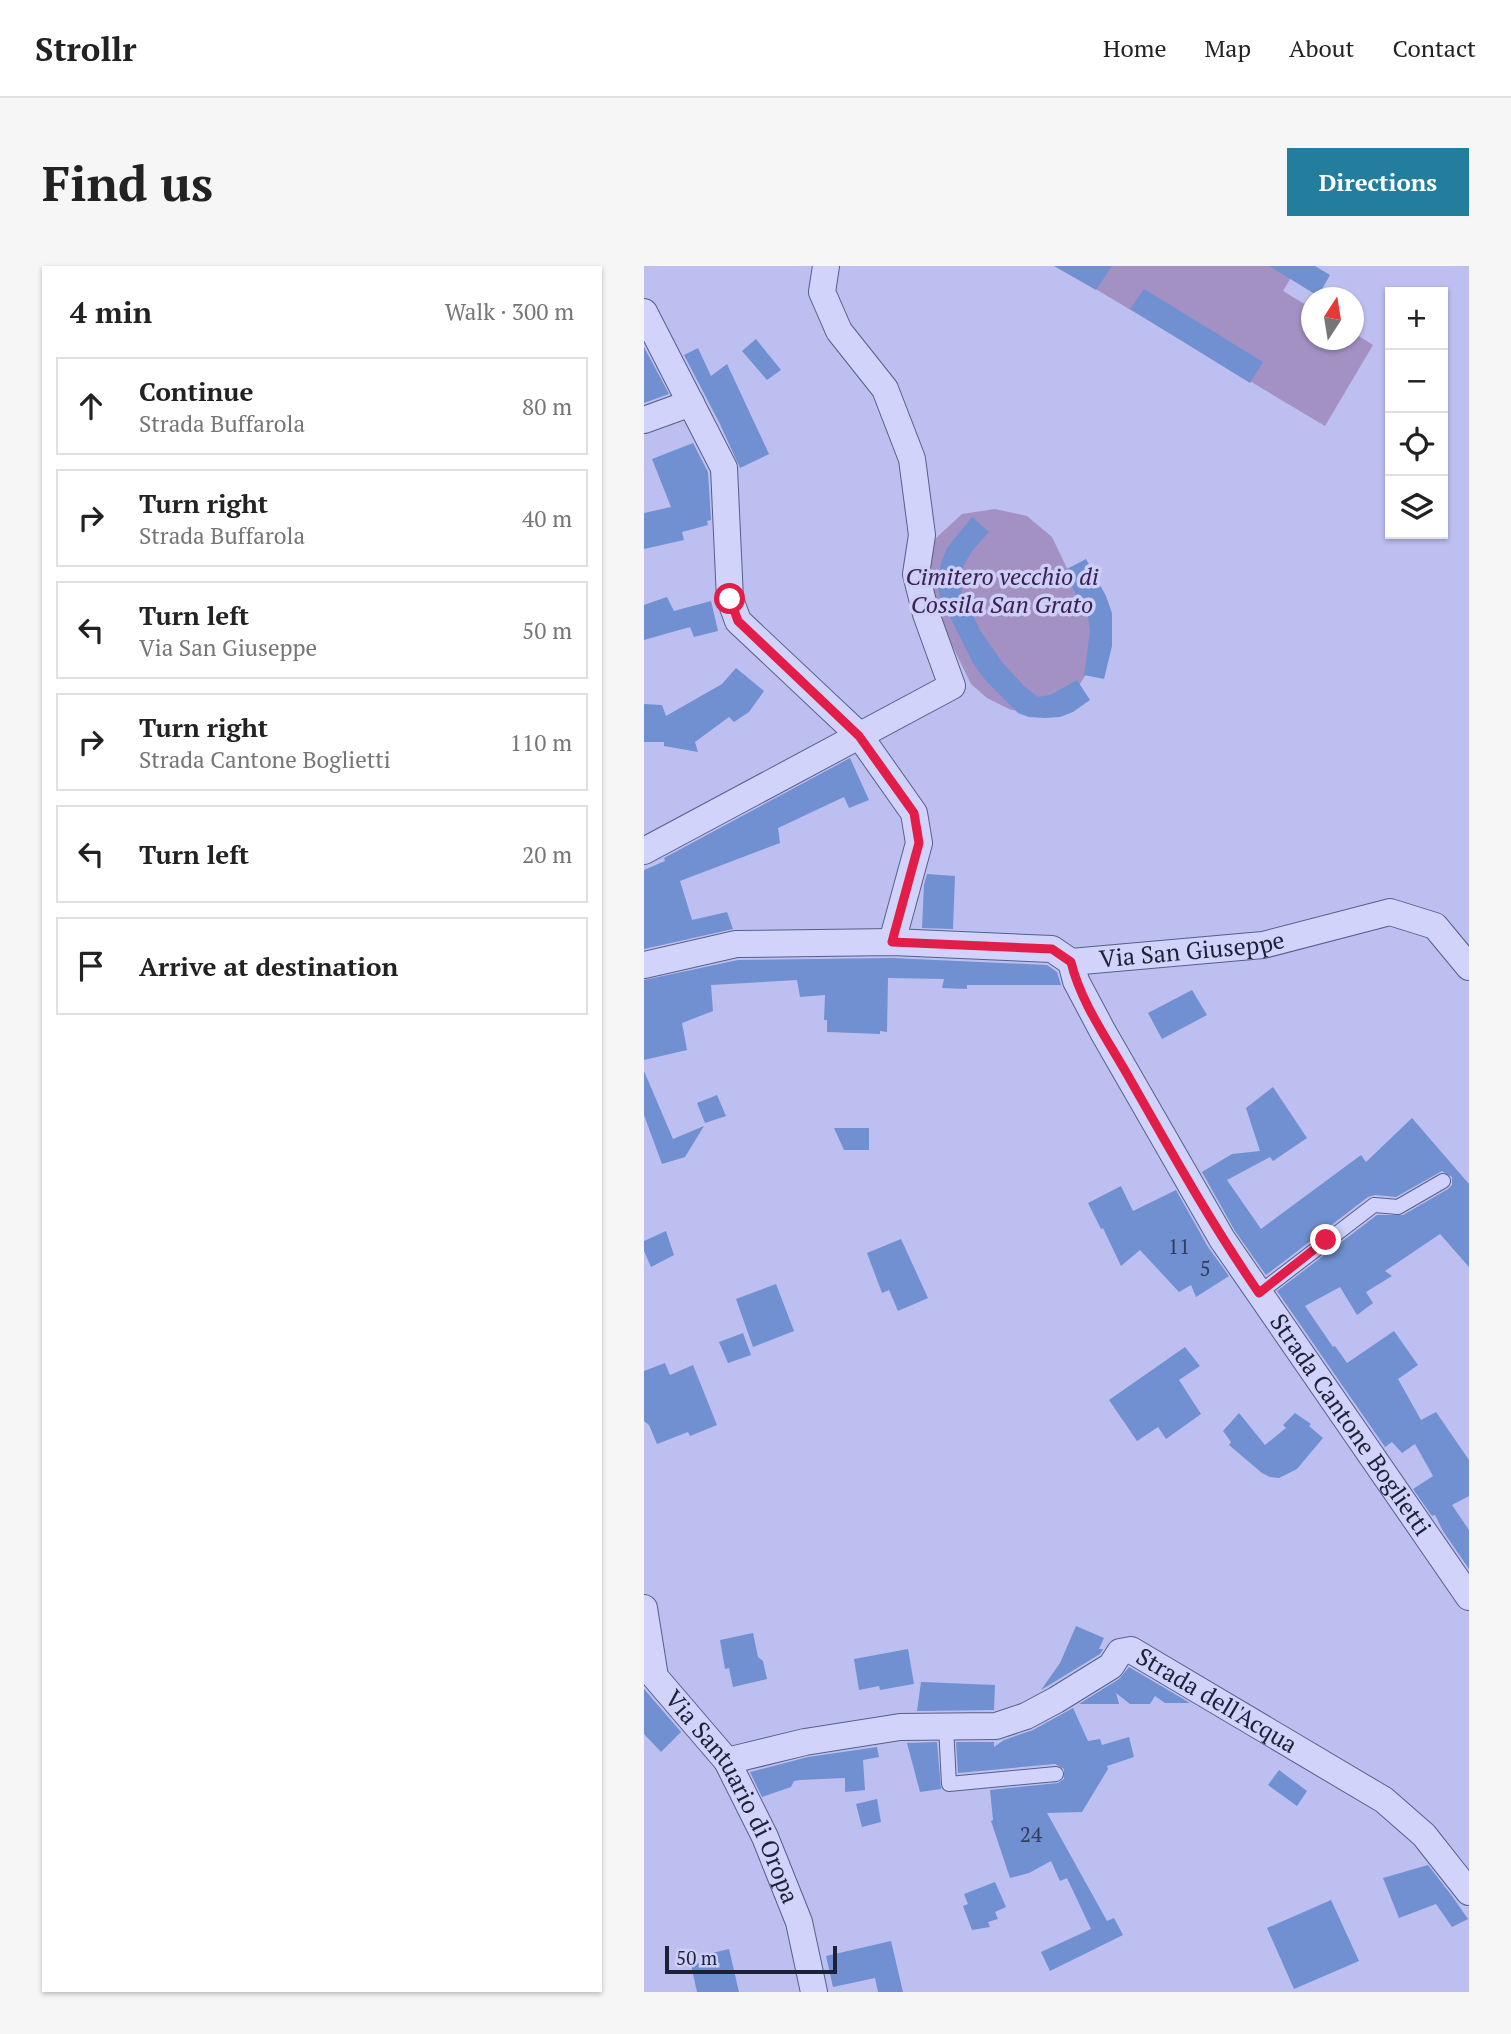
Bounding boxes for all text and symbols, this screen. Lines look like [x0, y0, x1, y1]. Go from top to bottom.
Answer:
text: Strollr [35, 27, 137, 70]
text: Home [1103, 32, 1167, 64]
text: Map [1205, 32, 1251, 64]
text: About [1289, 32, 1355, 64]
text: Contact [1393, 32, 1476, 64]
button: Directions [1287, 148, 1469, 216]
text: Find us [42, 150, 213, 215]
north arrow [1301, 287, 1364, 350]
map controls [1385, 287, 1448, 539]
button: + [1385, 287, 1448, 350]
text: 4 min [70, 292, 152, 332]
text: Walk · 300 m [445, 296, 574, 327]
button: − [1385, 350, 1448, 413]
text: Continue [139, 374, 253, 408]
icon: ahead [72, 387, 110, 425]
text: 80 m [522, 391, 572, 422]
text: Strada Buffarola [139, 408, 305, 439]
button: locate [1385, 413, 1448, 476]
button: layers [1385, 476, 1448, 539]
text: Turn right [139, 486, 268, 520]
icon: right [72, 499, 110, 537]
text: 40 m [522, 503, 572, 534]
text: Strada Buffarola [139, 520, 305, 551]
park label: Cimitero vecchio di Cossila San Grato [905, 560, 1099, 620]
route start [714, 583, 745, 614]
text: Turn left [139, 598, 249, 632]
icon: left [72, 611, 110, 649]
text: 50 m [522, 615, 572, 646]
text: Via San Giuseppe [139, 632, 317, 663]
text: Turn right [139, 710, 268, 744]
icon: right [72, 723, 110, 761]
text: 110 m [510, 727, 572, 758]
text: Strada Cantone Boglietti [139, 744, 391, 775]
icon: left [72, 835, 110, 873]
text: Turn left [139, 837, 249, 871]
text: 20 m [522, 839, 572, 870]
street label: Via San Giuseppe [1098, 923, 1288, 974]
icon: arrive [72, 947, 110, 985]
text: Arrive at destination [139, 949, 398, 983]
route end [1310, 1224, 1341, 1255]
house number: 11 [1168, 1232, 1190, 1260]
house number: 5 [1199, 1254, 1211, 1282]
street label: Strada Cantone Boglietti [1263, 1307, 1439, 1542]
street label: Strada dell'Acqua [1131, 1640, 1303, 1760]
street label: Via Santuario di Oropa [658, 1683, 807, 1908]
house number: 24 [1020, 1820, 1043, 1848]
scale bar [665, 1943, 836, 1975]
text: 50 m [676, 1945, 717, 1970]

